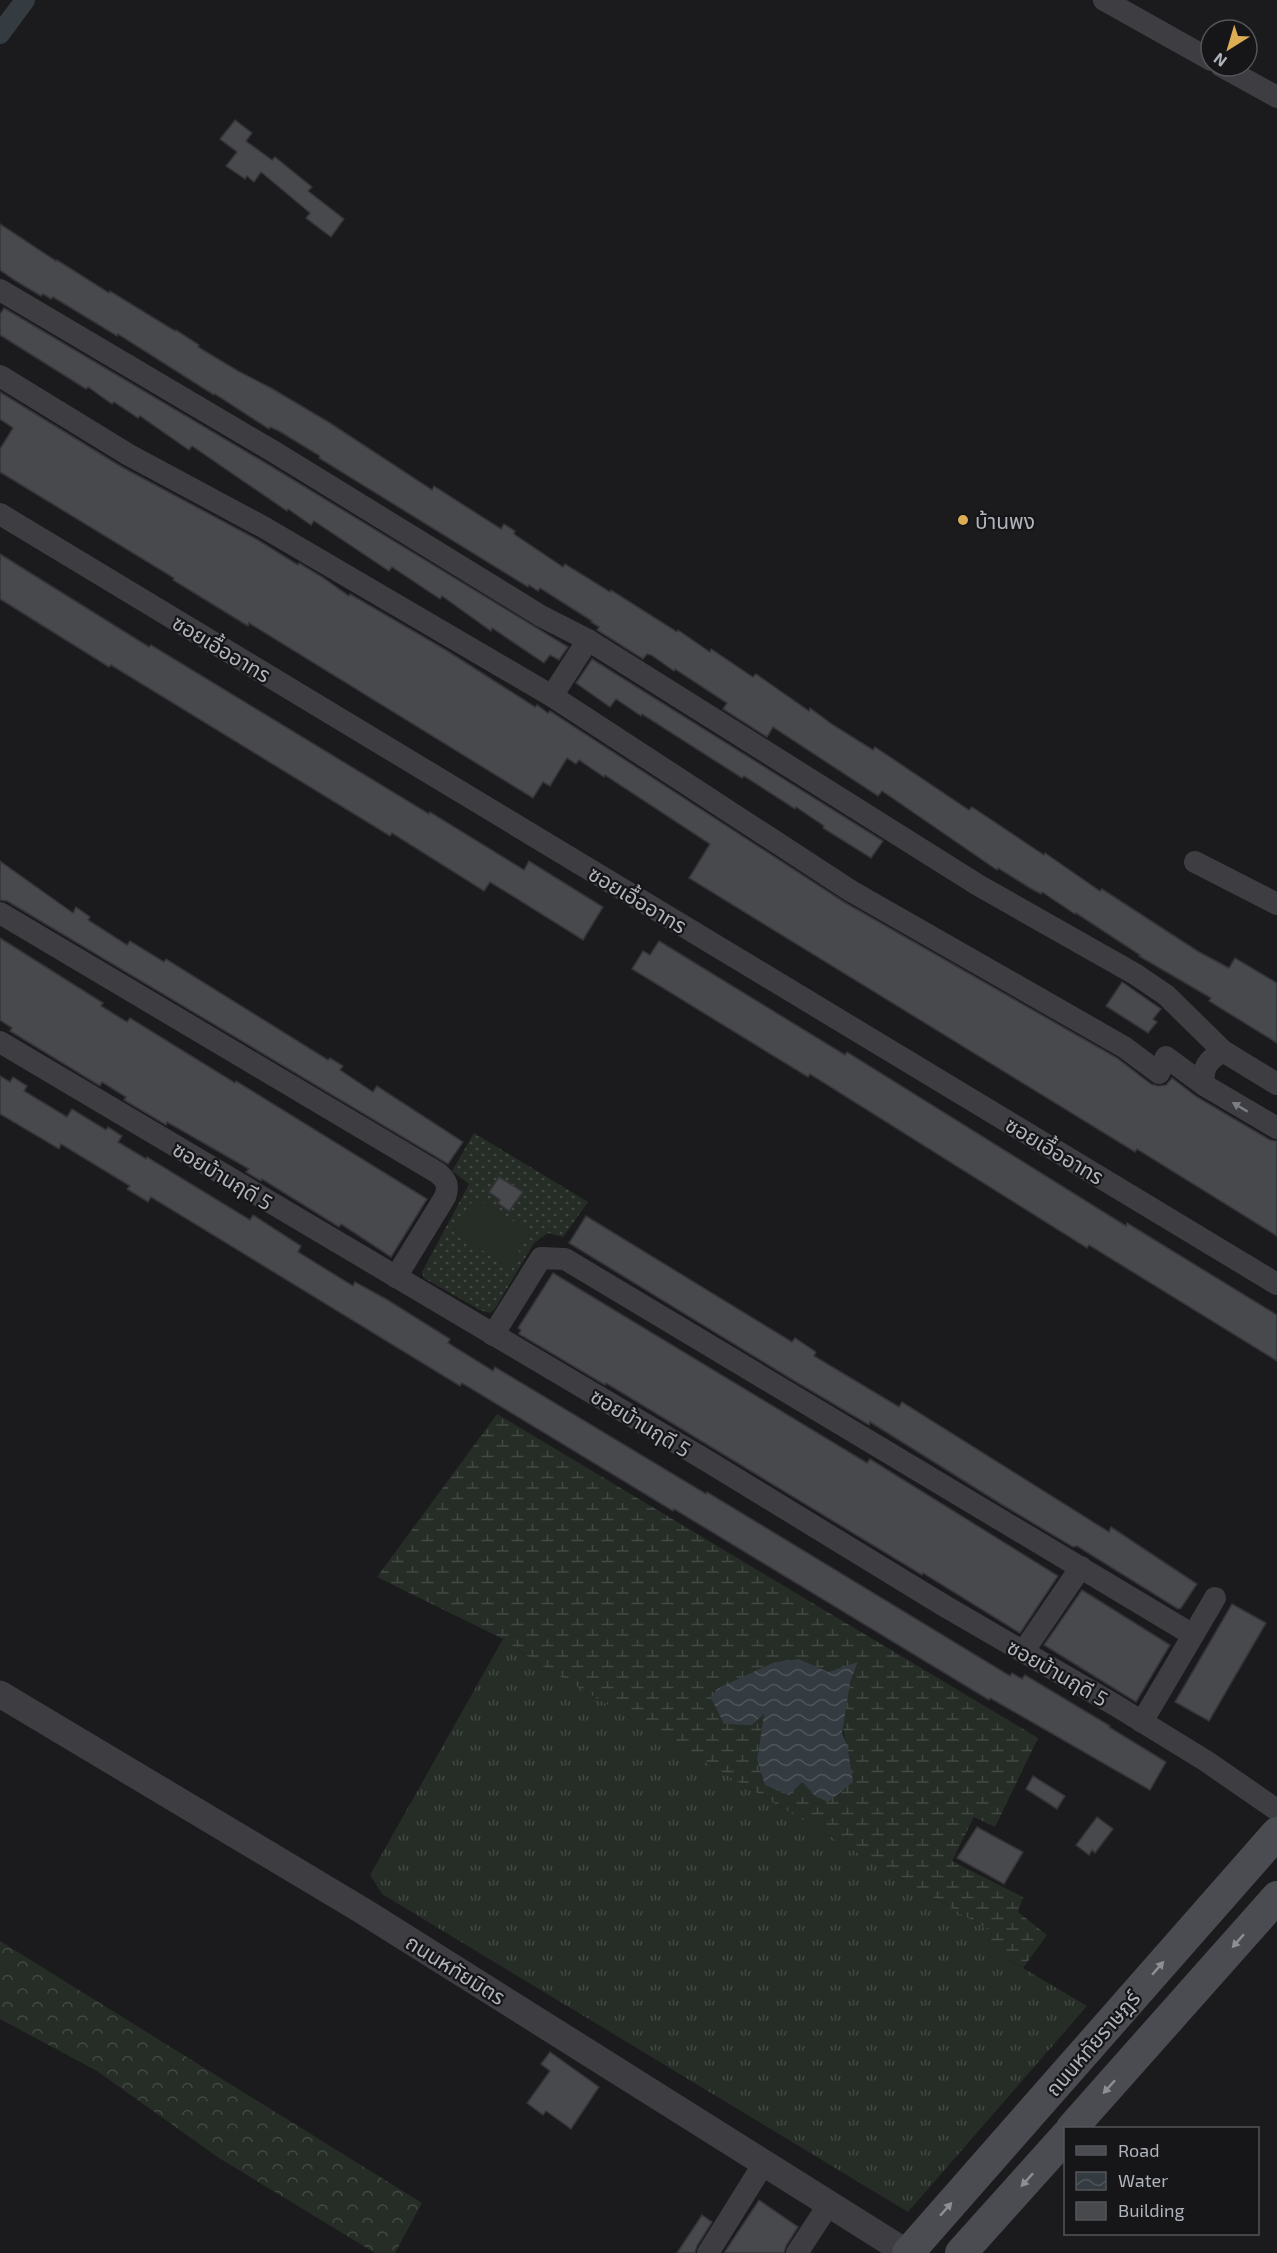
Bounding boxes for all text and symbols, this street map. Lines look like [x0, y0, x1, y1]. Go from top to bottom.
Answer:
north arrow [1199, 18, 1259, 78]
text: N [1209, 49, 1230, 71]
place label: บ้านพง [975, 508, 1035, 533]
marker: บ้านพง [956, 513, 970, 527]
street label: ซอยเอื้ออาทร [168, 608, 276, 687]
street label: ซอยเอื้ออาทร [584, 859, 692, 938]
one-way arrow [1232, 1101, 1248, 1112]
street label: ซอยเอื้ออาทร [1001, 1110, 1109, 1189]
street label: ซอยบ้านฤดี 5 [169, 1135, 277, 1215]
street label: ซอยบ้านฤดี 5 [587, 1382, 695, 1462]
street label: ซอยบ้านฤดี 5 [1003, 1633, 1113, 1711]
street label: ถนนหทัยมิตร [402, 1929, 510, 2009]
one-way arrow [1232, 1933, 1245, 1948]
one-way arrow [1151, 1961, 1164, 1976]
street label: ถนนหทัยราษฎร์ [1040, 1985, 1145, 2101]
one-way arrow [1103, 2079, 1116, 2094]
legend [1064, 2127, 1259, 2235]
text: Road [1118, 2139, 1159, 2161]
text: Water [1118, 2169, 1168, 2191]
one-way arrow [1021, 2172, 1034, 2187]
text: Building [1118, 2199, 1185, 2221]
one-way arrow [939, 2202, 952, 2217]

